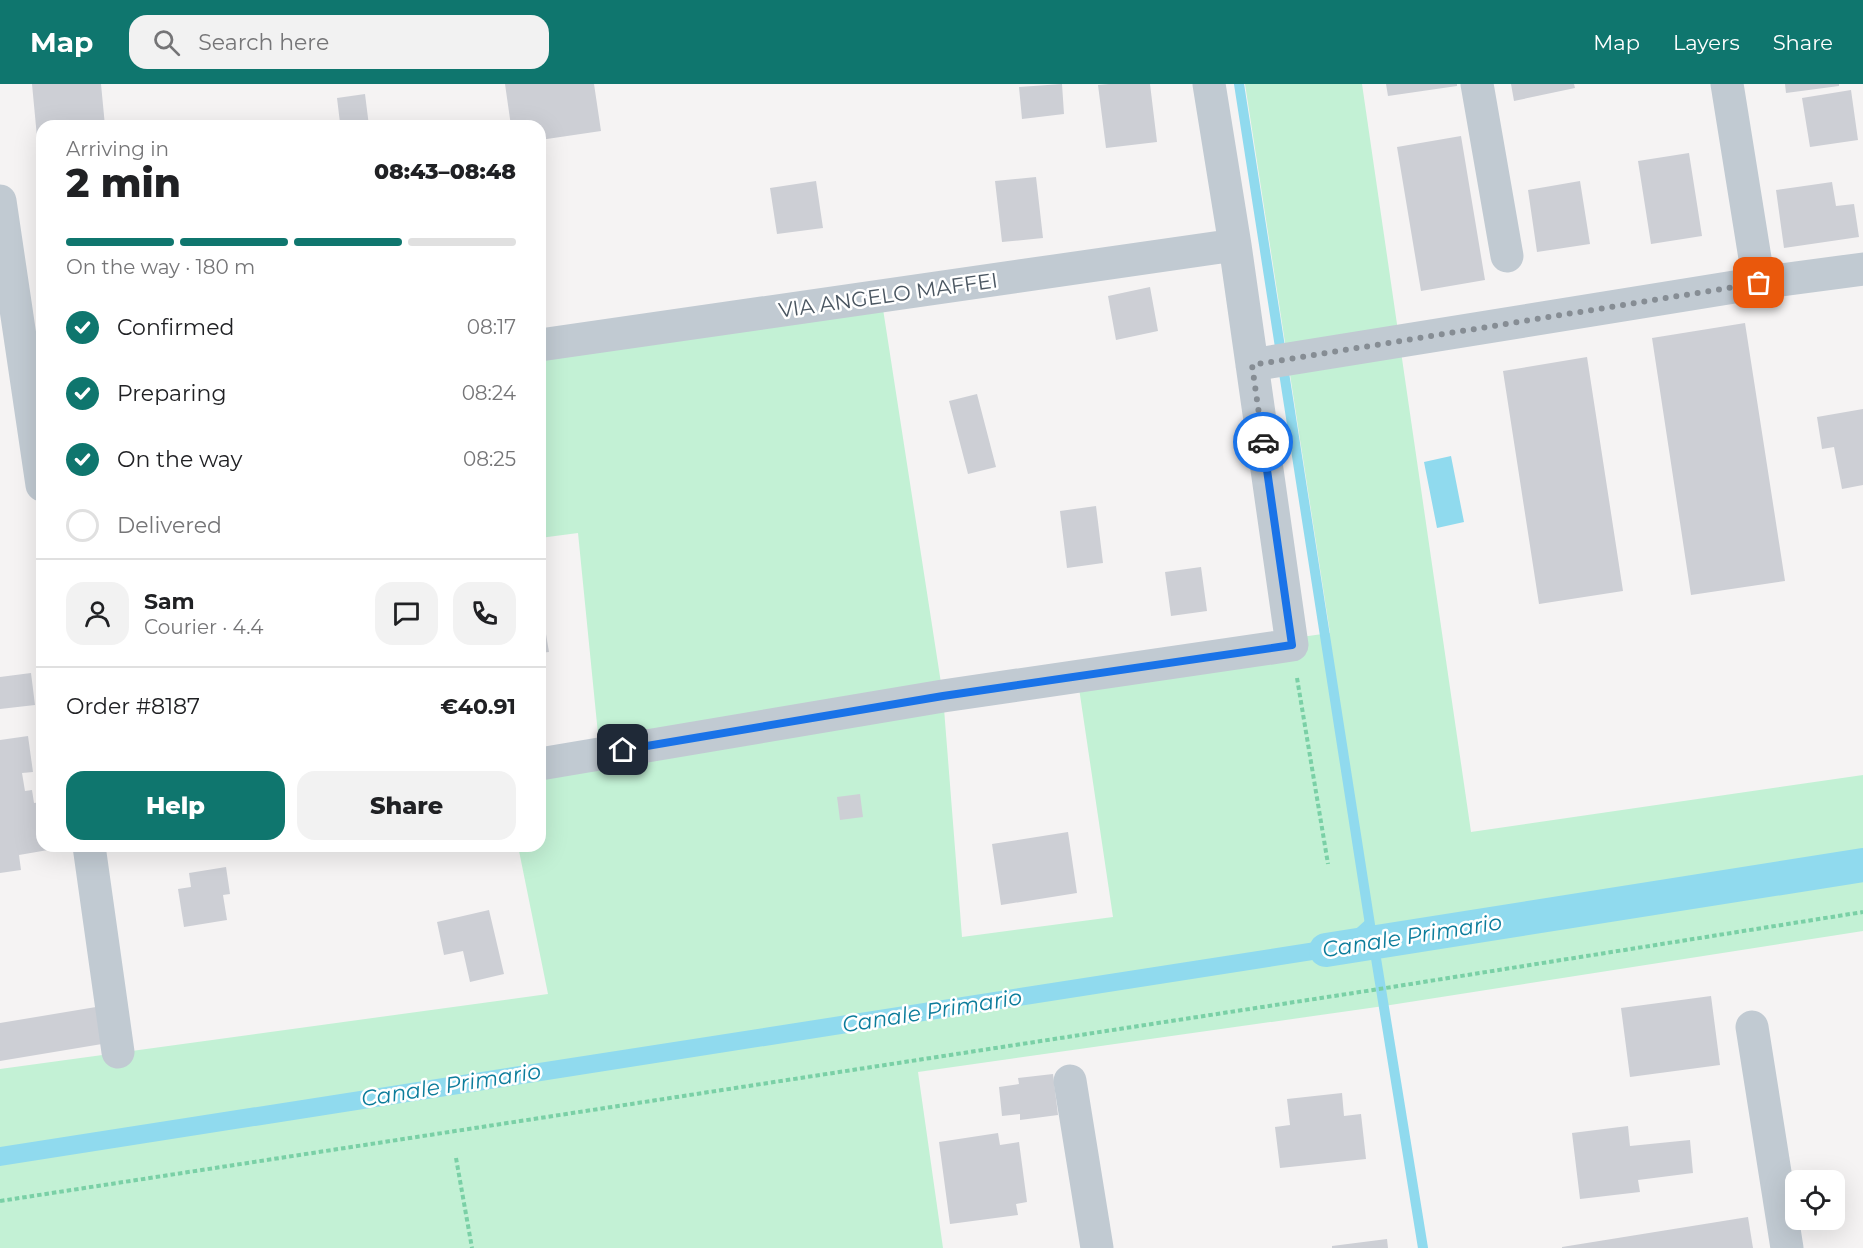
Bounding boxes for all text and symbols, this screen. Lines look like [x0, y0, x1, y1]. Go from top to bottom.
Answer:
search box [129, 15, 549, 69]
text: Map [30, 25, 93, 59]
icon: search [150, 26, 183, 59]
text: Search here [198, 29, 329, 56]
text: Map [1593, 30, 1640, 55]
text: Layers [1673, 30, 1740, 55]
text: Share [1773, 30, 1833, 55]
text: Arriving in [66, 137, 169, 161]
text: 08:43–08:48 [374, 158, 516, 185]
text: 2 min [66, 159, 181, 207]
text: On the way · 180 m [66, 255, 255, 279]
pin [1733, 257, 1784, 308]
icon: bag [1742, 266, 1775, 299]
street label: VIA ANGELO MAFFEI [777, 267, 999, 323]
icon: check [66, 311, 99, 344]
text: Confirmed [117, 314, 234, 341]
text: 08:17 [467, 315, 516, 339]
icon: check [66, 377, 99, 410]
text: Preparing [117, 380, 226, 407]
text: 08:24 [462, 381, 516, 405]
courier [1233, 412, 1293, 472]
icon: car [1247, 426, 1280, 459]
icon: check [66, 443, 99, 476]
text: On the way [117, 446, 242, 473]
text: 08:25 [463, 447, 516, 471]
text: Delivered [117, 512, 222, 539]
button: person [66, 582, 129, 645]
button: chat [375, 582, 438, 645]
button: phone [453, 582, 516, 645]
text: Sam [144, 588, 195, 615]
text: Courier · 4.4 [144, 615, 263, 639]
text: Order #8187 [66, 693, 200, 720]
text: €40.91 [440, 693, 516, 720]
pin [597, 724, 648, 775]
icon: home [606, 733, 639, 766]
button: Help [66, 771, 285, 840]
button: Share [297, 771, 516, 840]
water label: Canale Primario [1320, 908, 1504, 964]
water label: Canale Primario [840, 983, 1024, 1039]
water label: Canale Primario [359, 1057, 543, 1113]
map controls [1785, 1170, 1845, 1230]
button: locate [1785, 1170, 1845, 1230]

